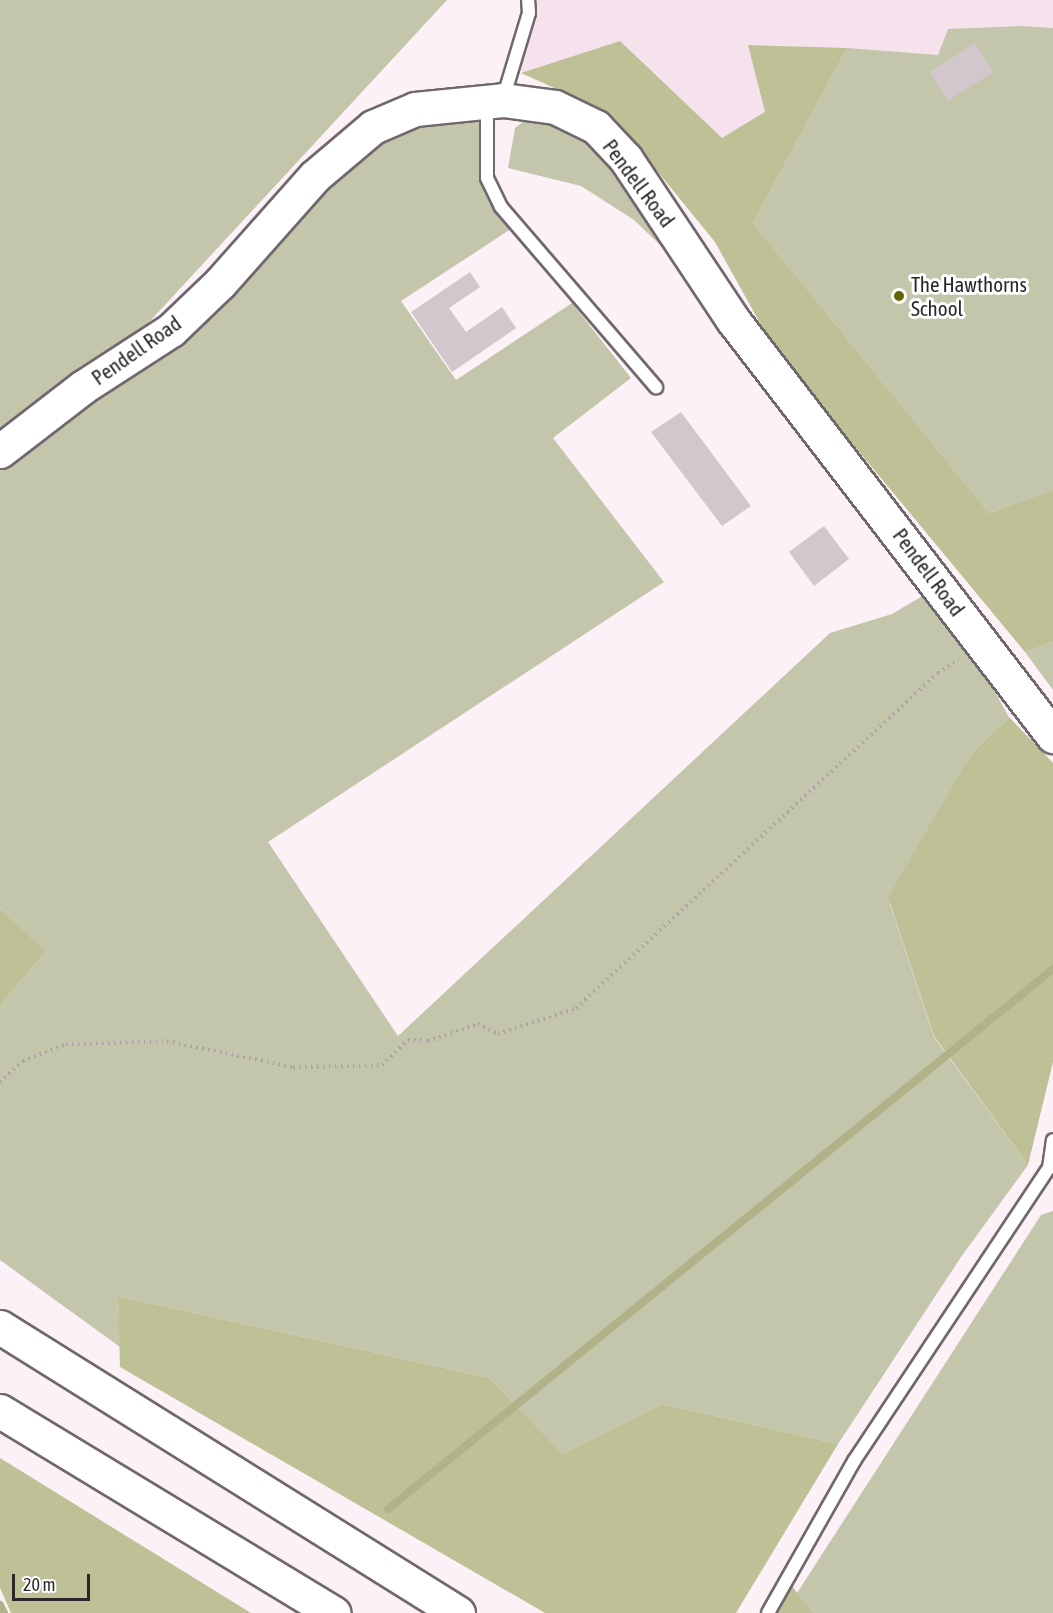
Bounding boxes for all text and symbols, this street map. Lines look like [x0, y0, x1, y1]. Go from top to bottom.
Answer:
street label: Pendell Road [598, 134, 680, 232]
place label: The Hawthorns School [911, 271, 1027, 321]
marker: The Hawthorns School [892, 289, 906, 303]
street label: Pendell Road [86, 310, 186, 390]
street label: Pendell Road [888, 523, 970, 621]
scale bar [15, 1562, 93, 1600]
text: 20 m [23, 1574, 55, 1595]

